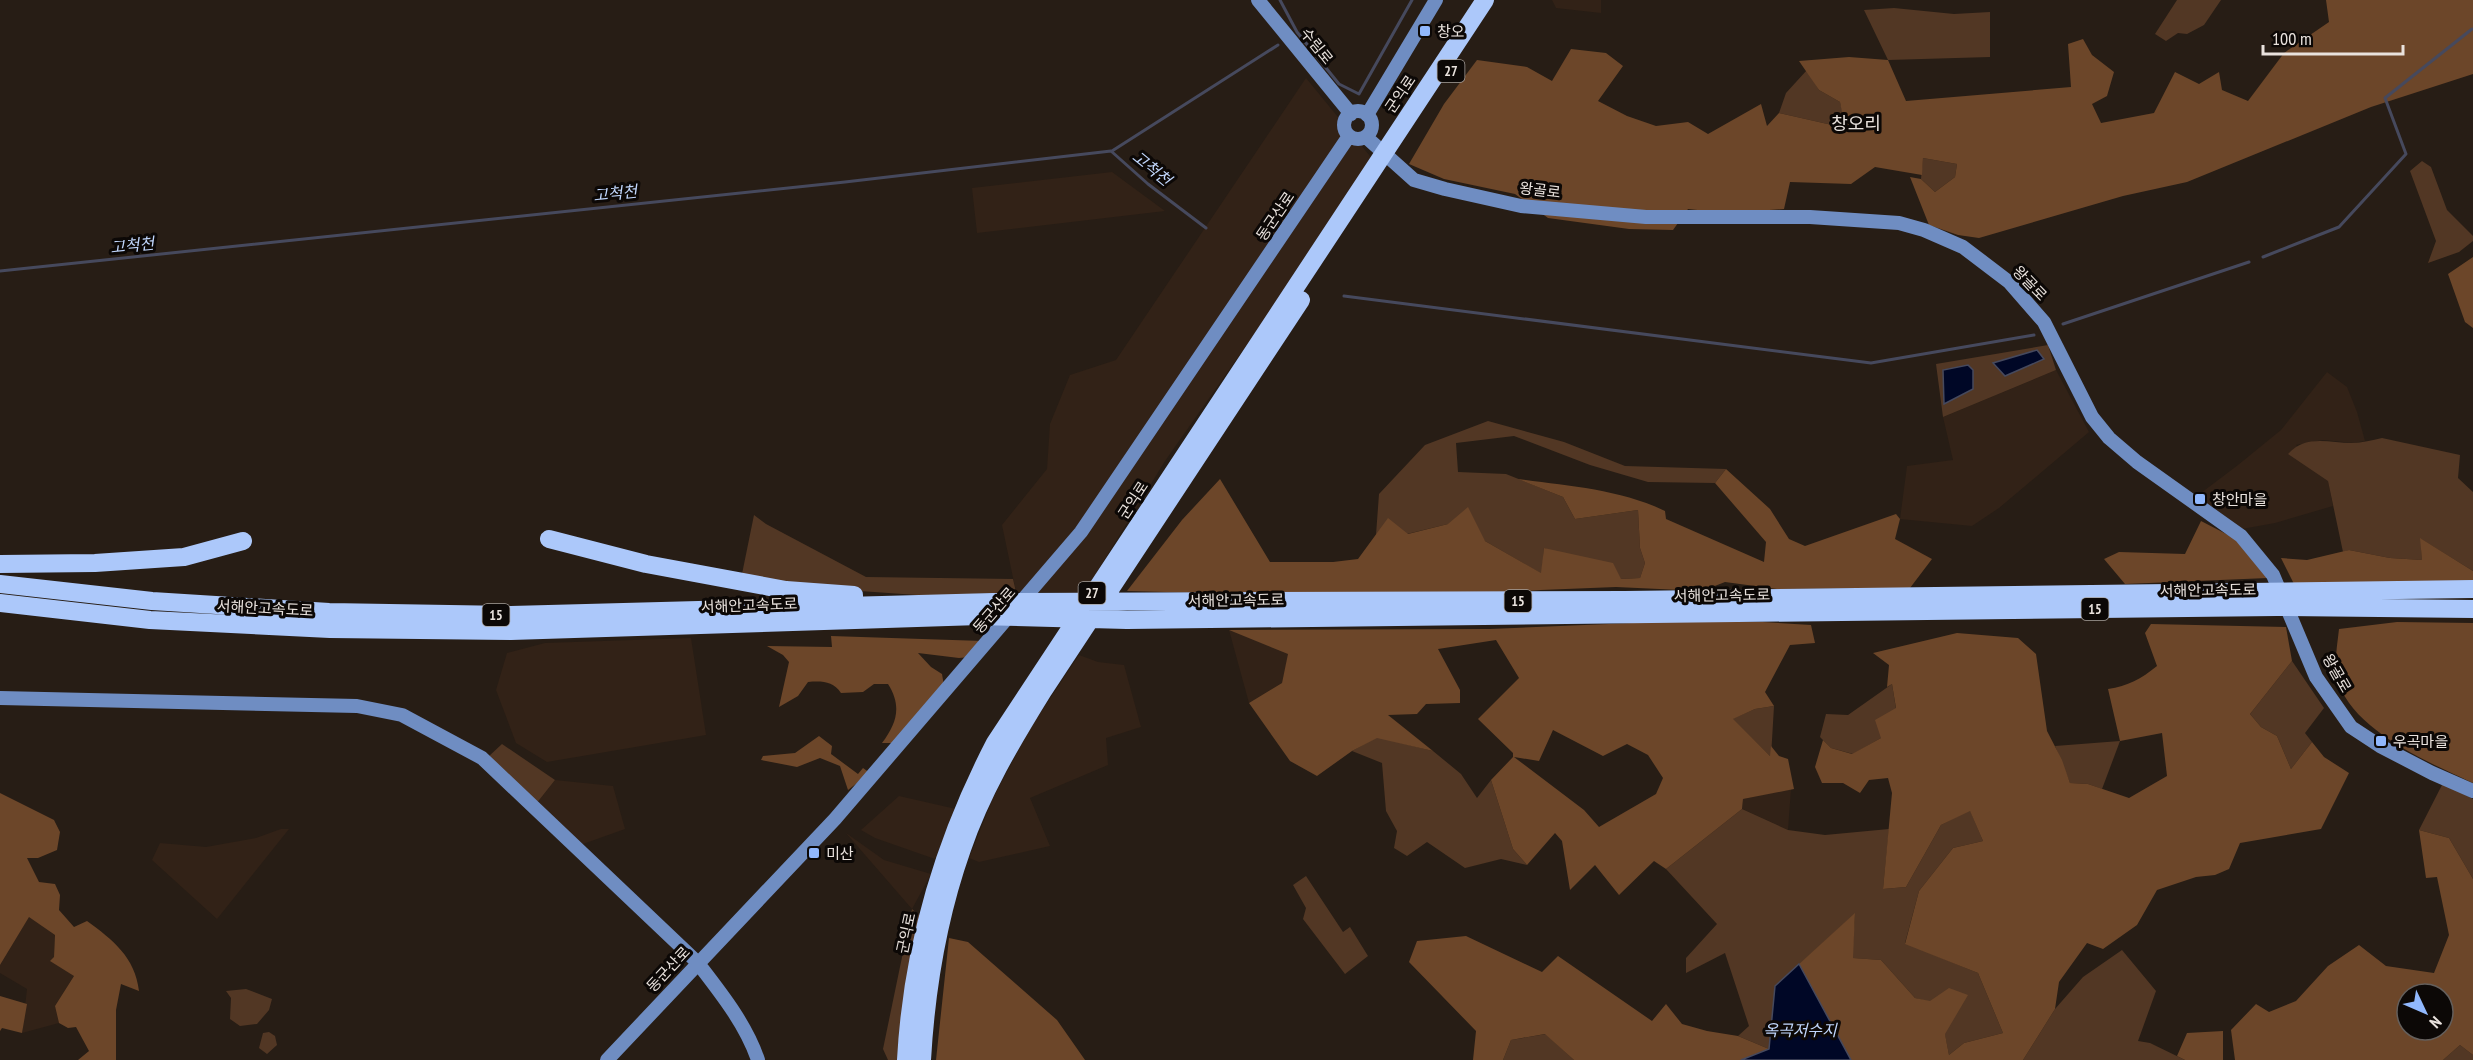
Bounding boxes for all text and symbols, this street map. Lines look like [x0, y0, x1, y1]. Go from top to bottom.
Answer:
scale bar [2263, 18, 2402, 56]
place label: 창오 [1437, 22, 1465, 41]
street label: 수림로 [1297, 24, 1337, 68]
marker: 창오 [1418, 24, 1432, 38]
text: 100 m [2272, 27, 2312, 50]
road number: 27 [1438, 60, 1464, 82]
street label: 군익로 [1381, 72, 1419, 116]
district label: 창오리 [1831, 112, 1881, 135]
water label: 고척천 [1129, 146, 1177, 191]
street label: 왕골로 [1518, 178, 1562, 202]
water label: 고척천 [592, 181, 640, 205]
street label: 동군산로 [1252, 188, 1298, 244]
water label: 고척천 [109, 233, 157, 257]
street label: 왕골로 [2009, 262, 2051, 304]
street label: 군익로 [1114, 477, 1152, 523]
place label: 창안마을 [2212, 490, 2267, 509]
marker: 창안마을 [2193, 492, 2207, 506]
street label: 서해안고속도로 [2160, 580, 2256, 600]
road number: 27 [1078, 582, 1106, 604]
street label: 동군산로 [969, 583, 1019, 637]
street label: 서해안고속도로 [1674, 585, 1770, 605]
street label: 서해안고속도로 [1188, 590, 1284, 610]
road number: 15 [1504, 590, 1532, 612]
street label: 서해안고속도로 [700, 594, 798, 616]
street label: 서해안고속도로 [216, 596, 314, 620]
road number: 15 [2082, 598, 2108, 620]
road number: 15 [482, 604, 510, 626]
street label: 왕골로 [2318, 650, 2356, 696]
place label: 우곡마을 [2393, 732, 2448, 751]
marker: 우곡마을 [2374, 734, 2388, 748]
place label: 미산 [826, 844, 854, 863]
marker: 미산 [807, 846, 821, 860]
street label: 군익로 [892, 911, 920, 955]
street label: 동군산로 [642, 942, 694, 996]
north arrow [2395, 982, 2455, 1042]
text: N [2426, 1012, 2446, 1032]
water label: 옥곡저수지 [1763, 1020, 1838, 1040]

